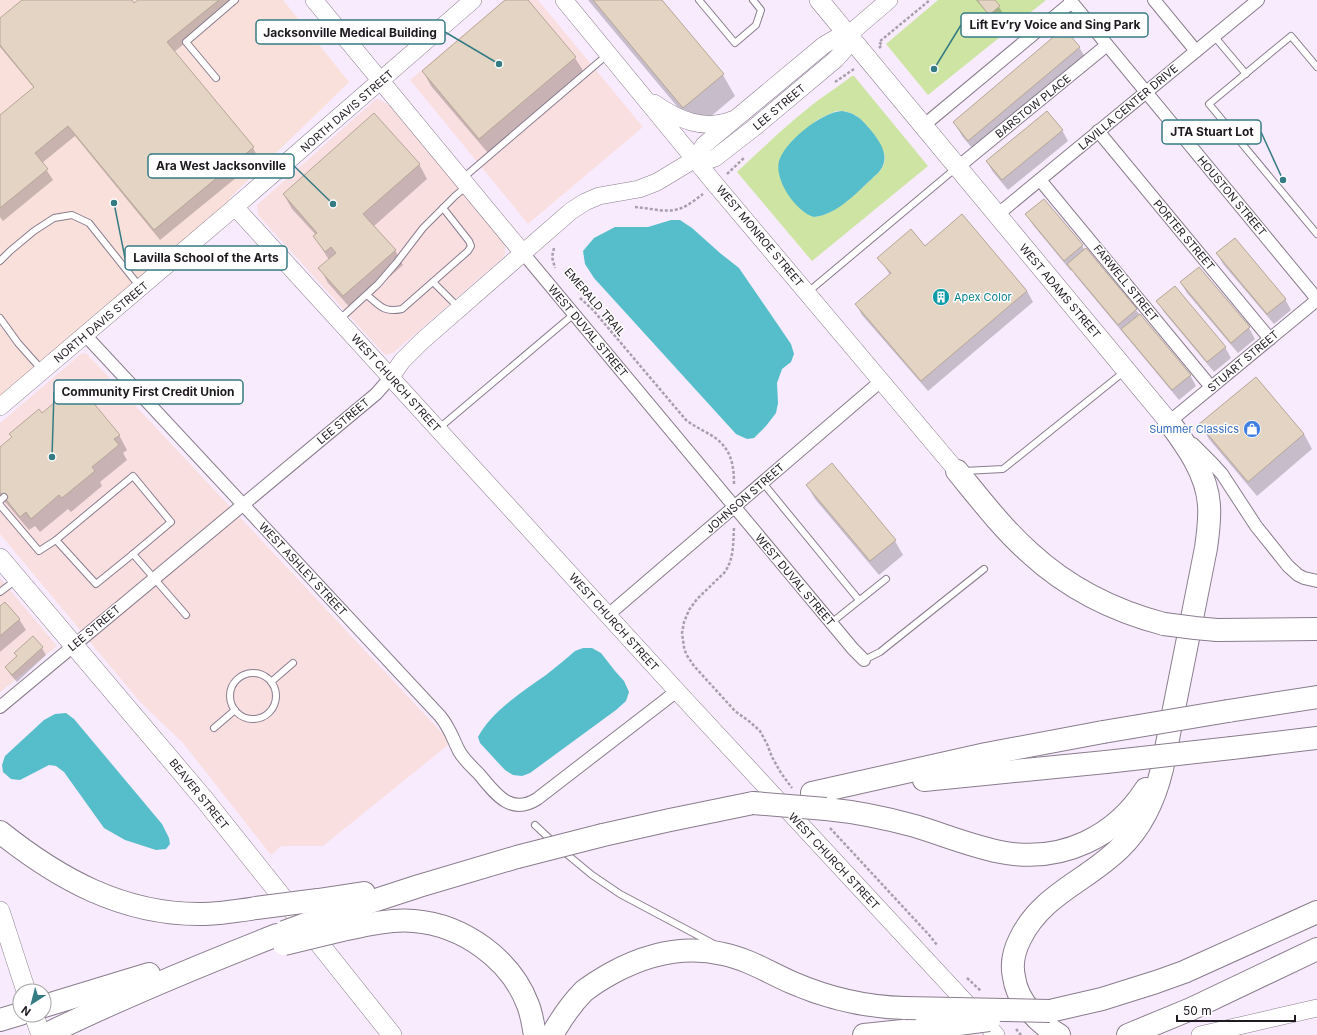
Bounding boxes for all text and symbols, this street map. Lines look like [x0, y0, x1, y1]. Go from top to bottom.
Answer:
callout: Lift Ev’ry Voice and Sing Park [961, 13, 1148, 37]
text: Lift Ev’ry Voice and Sing Park [970, 17, 1141, 32]
callout: Jacksonville Medical Building [256, 20, 445, 44]
text: Jacksonville Medical Building [263, 25, 437, 40]
street label: LAVILLA CENTER DRIVE [1075, 61, 1181, 153]
street label: NORTH DAVIS STREET [298, 67, 396, 155]
street label: BARSTOW PLACE [992, 71, 1074, 141]
street label: LEE STREET [750, 81, 808, 133]
callout: JTA Stuart Lot [1162, 120, 1261, 144]
text: JTA Stuart Lot [1170, 124, 1254, 139]
street label: HOUSTON STREET [1195, 153, 1269, 239]
callout: Ara West Jacksonville [148, 154, 294, 178]
text: Ara West Jacksonville [156, 158, 286, 173]
street label: WEST MONROE STREET [713, 182, 807, 290]
street label: PORTER STREET [1150, 197, 1218, 273]
street label: WEST ADAMS STREET [1016, 241, 1104, 341]
street label: FARWELL STREET [1091, 242, 1161, 324]
callout: Lavilla School of the Arts [125, 246, 287, 270]
text: Lavilla School of the Arts [133, 250, 279, 265]
street label: EMERALD TRAIL [561, 265, 629, 339]
street label: NORTH DAVIS STREET [51, 278, 151, 366]
street label: WEST DUVAL STREET [545, 282, 631, 380]
building icon: Apex Color [931, 287, 951, 307]
place label: Apex Color [954, 290, 1012, 304]
street label: STUART STREET [1205, 327, 1281, 395]
street label: WEST CHURCH STREET [348, 331, 444, 435]
callout: Community First Credit Union [54, 380, 243, 404]
text: Community First Credit Union [61, 384, 235, 399]
street label: LEE STREET [314, 395, 372, 447]
shop icon: Summer Classics [1242, 419, 1262, 439]
place label: Summer Classics [1149, 422, 1239, 436]
street label: JOHNSON STREET [703, 460, 787, 536]
street label: WEST ASHLEY STREET [256, 519, 350, 619]
street label: WEST DUVAL STREET [752, 531, 838, 629]
street label: WEST CHURCH STREET [566, 570, 662, 674]
street label: LEE STREET [65, 602, 123, 654]
street label: BEAVER STREET [166, 756, 232, 832]
street label: WEST CHURCH STREET [786, 810, 882, 912]
north arrow [12, 983, 52, 1023]
scale bar [1177, 997, 1295, 1023]
text: N [19, 1003, 34, 1019]
text: 50 m [1183, 1003, 1212, 1018]

